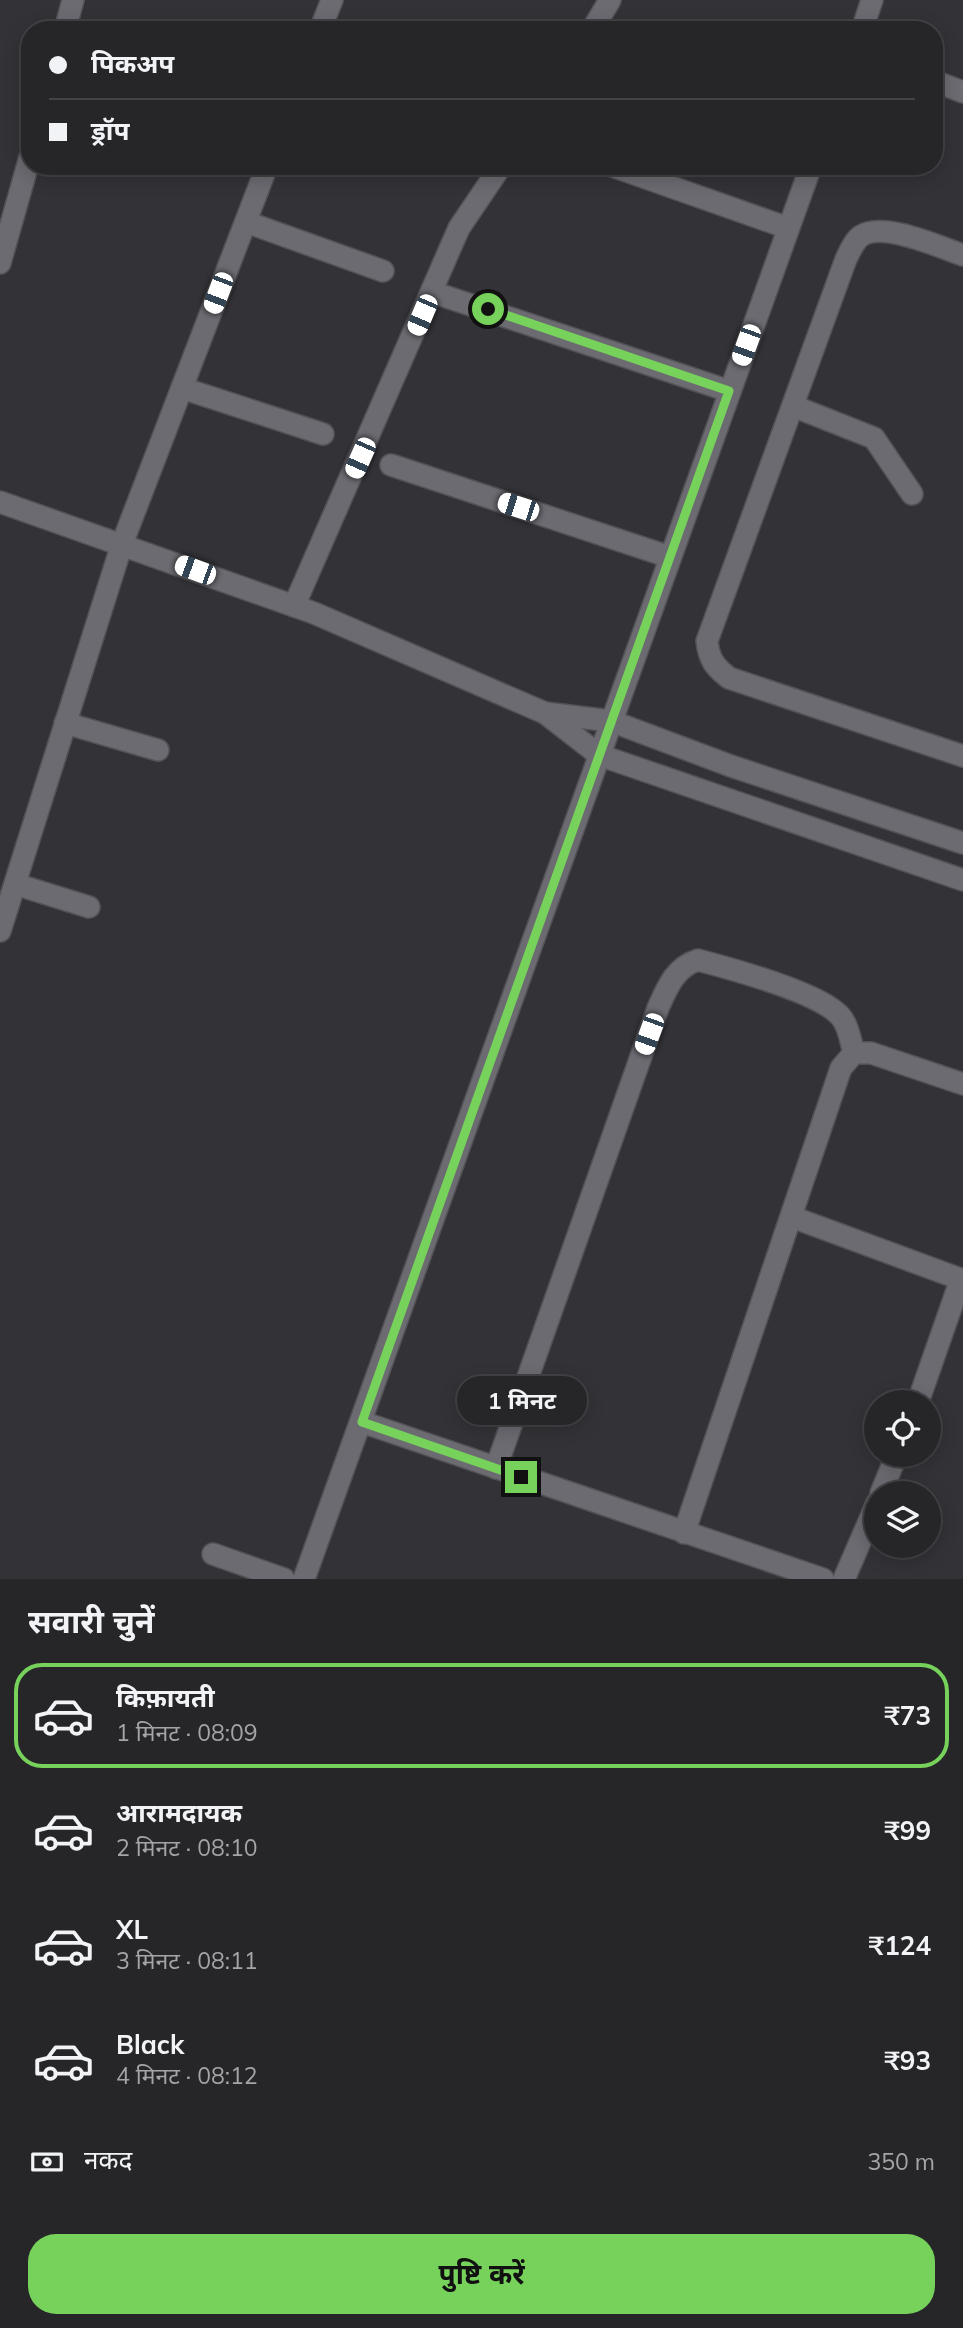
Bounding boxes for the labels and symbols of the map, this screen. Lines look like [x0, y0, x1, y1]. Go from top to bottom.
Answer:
car [201, 270, 236, 316]
car [405, 292, 440, 338]
route start [472, 293, 504, 325]
car [729, 322, 764, 368]
car [342, 435, 379, 481]
car [495, 491, 542, 523]
car [172, 553, 219, 587]
car [632, 1011, 667, 1057]
callout: 1 मिनट [456, 1376, 586, 1424]
route end [505, 1461, 537, 1493]

